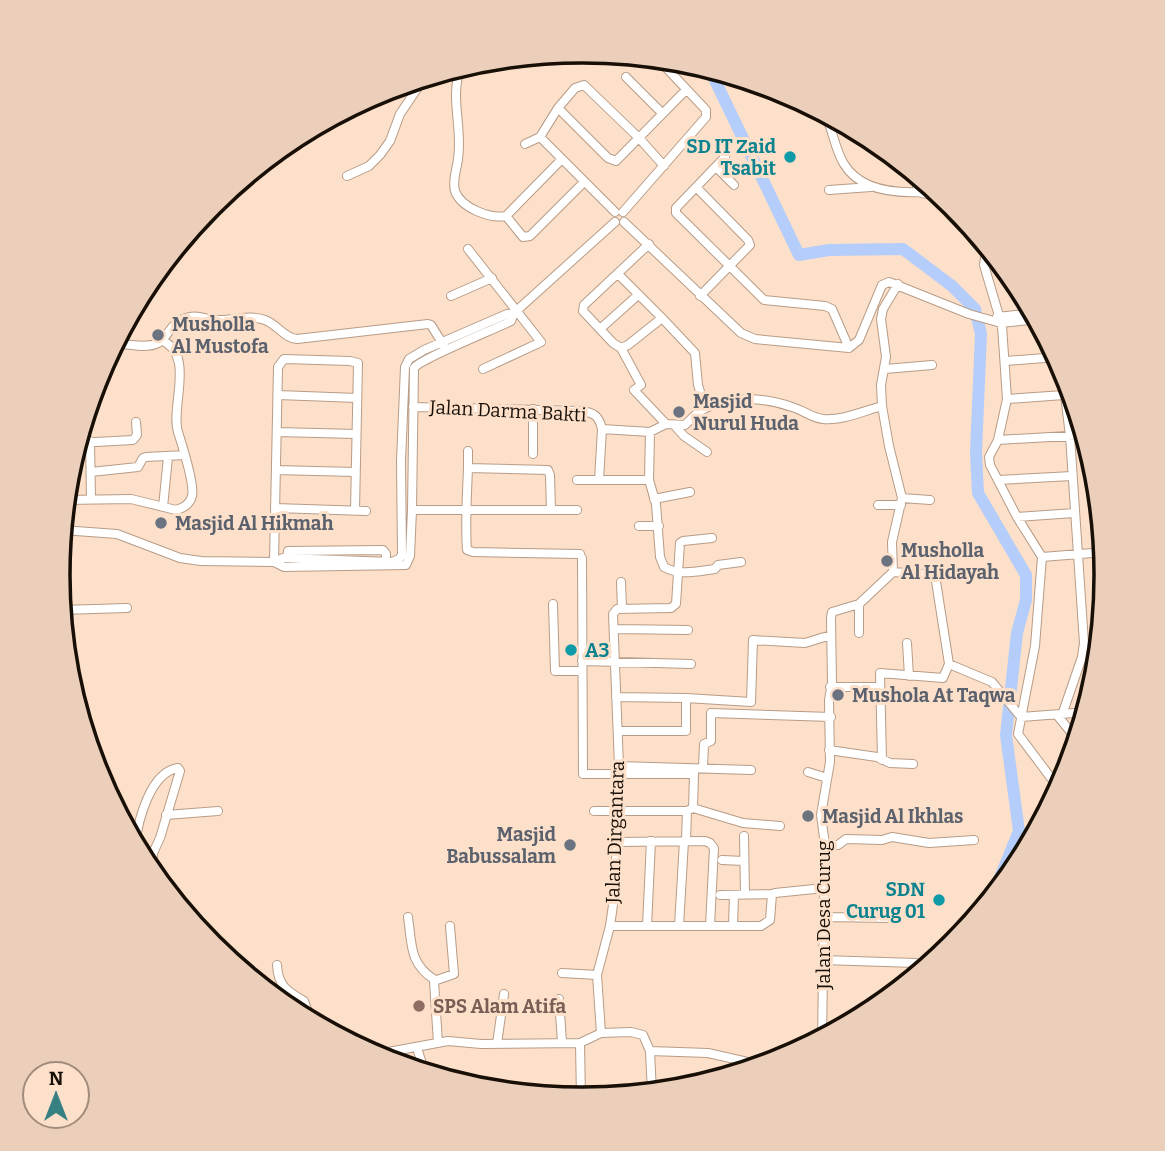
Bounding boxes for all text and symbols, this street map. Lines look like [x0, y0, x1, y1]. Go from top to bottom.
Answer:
place label: SD IT Zaid Tsabit [686, 135, 777, 180]
marker: SD IT Zaid Tsabit [782, 149, 798, 165]
place label: Musholla Al Mustofa [172, 313, 269, 358]
marker: Musholla Al Mustofa [150, 327, 166, 343]
place label: Masjid Nurul Huda [693, 390, 799, 435]
street label: Jalan Darma Bakti [428, 395, 587, 427]
marker: Masjid Nurul Huda [671, 404, 687, 420]
place label: Masjid Al Hikmah [175, 512, 334, 535]
marker: Masjid Al Hikmah [153, 515, 169, 531]
place label: Musholla Al Hidayah [901, 539, 999, 584]
marker: Musholla Al Hidayah [879, 553, 895, 569]
place label: A3 [585, 639, 610, 662]
marker: A3 [563, 642, 579, 658]
place label: Mushola At Taqwa [852, 684, 1016, 707]
marker: Mushola At Taqwa [830, 687, 846, 703]
street label: Jalan Dirgantara [601, 760, 629, 905]
place label: Masjid Al Ikhlas [822, 805, 963, 828]
marker: Masjid Al Ikhlas [800, 808, 816, 824]
place label: Masjid Babussalam [446, 823, 557, 868]
marker: Masjid Babussalam [562, 837, 578, 853]
street label: Jalan Desa Curug [812, 840, 835, 991]
place label: SDN Curug 01 [846, 878, 926, 923]
marker: SDN Curug 01 [931, 892, 947, 908]
place label: SPS Alam Atifa [433, 995, 567, 1018]
marker: SPS Alam Atifa [411, 998, 427, 1014]
north arrow [21, 1060, 91, 1130]
text: N [49, 1067, 64, 1090]

